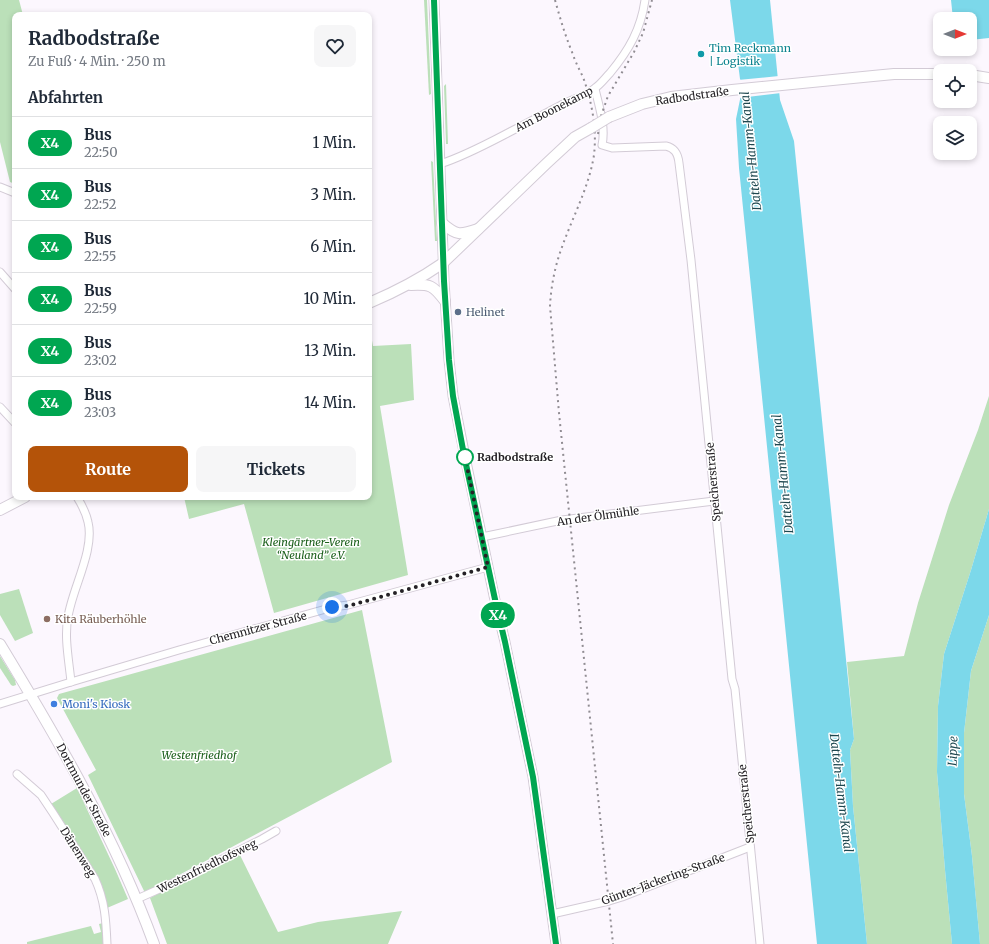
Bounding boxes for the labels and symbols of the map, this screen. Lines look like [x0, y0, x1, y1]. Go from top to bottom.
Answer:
north arrow [933, 12, 977, 56]
place label: Tim Reckmann | Logistik [709, 41, 792, 68]
marker: Tim Reckmann | Logistik [696, 49, 706, 59]
street label: Am Boonekamp [512, 83, 595, 135]
street label: Radbodstraße [654, 84, 730, 108]
water label: Datteln-Hamm-Kanal [737, 90, 764, 212]
place label: Helinet [466, 305, 505, 319]
marker: Helinet [453, 307, 463, 317]
water label: Datteln-Hamm-Kanal [769, 413, 796, 535]
street label: Speicherstraße [703, 442, 723, 522]
marker: Radbodstraße [456, 448, 474, 466]
place label: Radbodstraße [477, 450, 553, 464]
street label: An der Ölmühle [555, 503, 640, 529]
park label: Kleingärtner-Verein “Neuland” e.V. [261, 535, 360, 562]
your location [322, 597, 342, 617]
line badge: X4 [480, 602, 516, 628]
street label: Chemnitzer Straße [208, 608, 308, 648]
place label: Kita Räuberhöhle [55, 612, 147, 626]
marker: Kita Räuberhöhle [42, 614, 52, 624]
place label: Moni's Kiosk [62, 697, 130, 711]
marker: Moni's Kiosk [49, 699, 59, 709]
water label: Datteln-Hamm-Kanal [827, 732, 856, 854]
water label: Lippe [944, 736, 961, 766]
street label: Dortmunder Straße [53, 741, 115, 839]
park label: Westenfriedhof [161, 748, 238, 762]
street label: Speicherstraße [735, 764, 757, 844]
street label: Dänenweg [57, 825, 99, 880]
street label: Westenfriedhofsweg [154, 836, 259, 897]
street label: Günter-Jäckering-Straße [599, 850, 727, 908]

